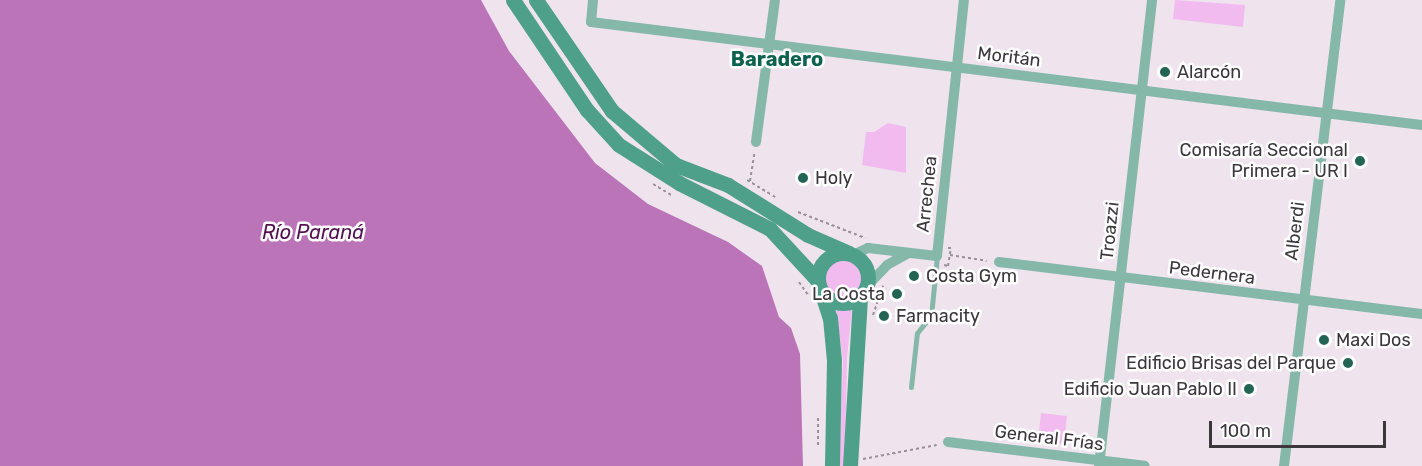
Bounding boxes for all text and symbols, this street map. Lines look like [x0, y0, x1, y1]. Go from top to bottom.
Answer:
street label: Moritán [976, 42, 1042, 72]
district label: Baradero [731, 47, 823, 71]
place label: Alarcón [1177, 61, 1241, 83]
marker: Alarcón [1158, 65, 1172, 79]
place label: Comisaría Seccional Primera - UR I [1180, 140, 1348, 182]
marker: Comisaría Seccional Primera - UR I [1353, 154, 1367, 168]
street label: Arrechea [912, 155, 942, 233]
place label: Holy [815, 167, 852, 189]
marker: Holy [796, 171, 810, 185]
street label: Alberdi [1281, 200, 1309, 262]
street label: Troazzi [1096, 201, 1124, 261]
water label: Río Paraná [262, 220, 364, 244]
street label: Pedernera [1168, 257, 1256, 289]
place label: Costa Gym [926, 265, 1017, 287]
marker: Costa Gym [907, 269, 921, 283]
place label: La Costa [812, 283, 885, 305]
marker: La Costa [890, 287, 904, 301]
place label: Farmacity [896, 305, 980, 327]
marker: Farmacity [877, 309, 891, 323]
place label: Maxi Dos [1336, 329, 1411, 351]
marker: Maxi Dos [1317, 333, 1331, 347]
place label: Edificio Brisas del Parque [1126, 352, 1336, 374]
marker: Edificio Brisas del Parque [1341, 356, 1355, 370]
place label: Edificio Juan Pablo II [1064, 378, 1237, 400]
marker: Edificio Juan Pablo II [1242, 382, 1256, 396]
scale bar [1212, 409, 1389, 447]
text: 100 m [1220, 420, 1271, 442]
street label: General Frías [993, 421, 1105, 455]

